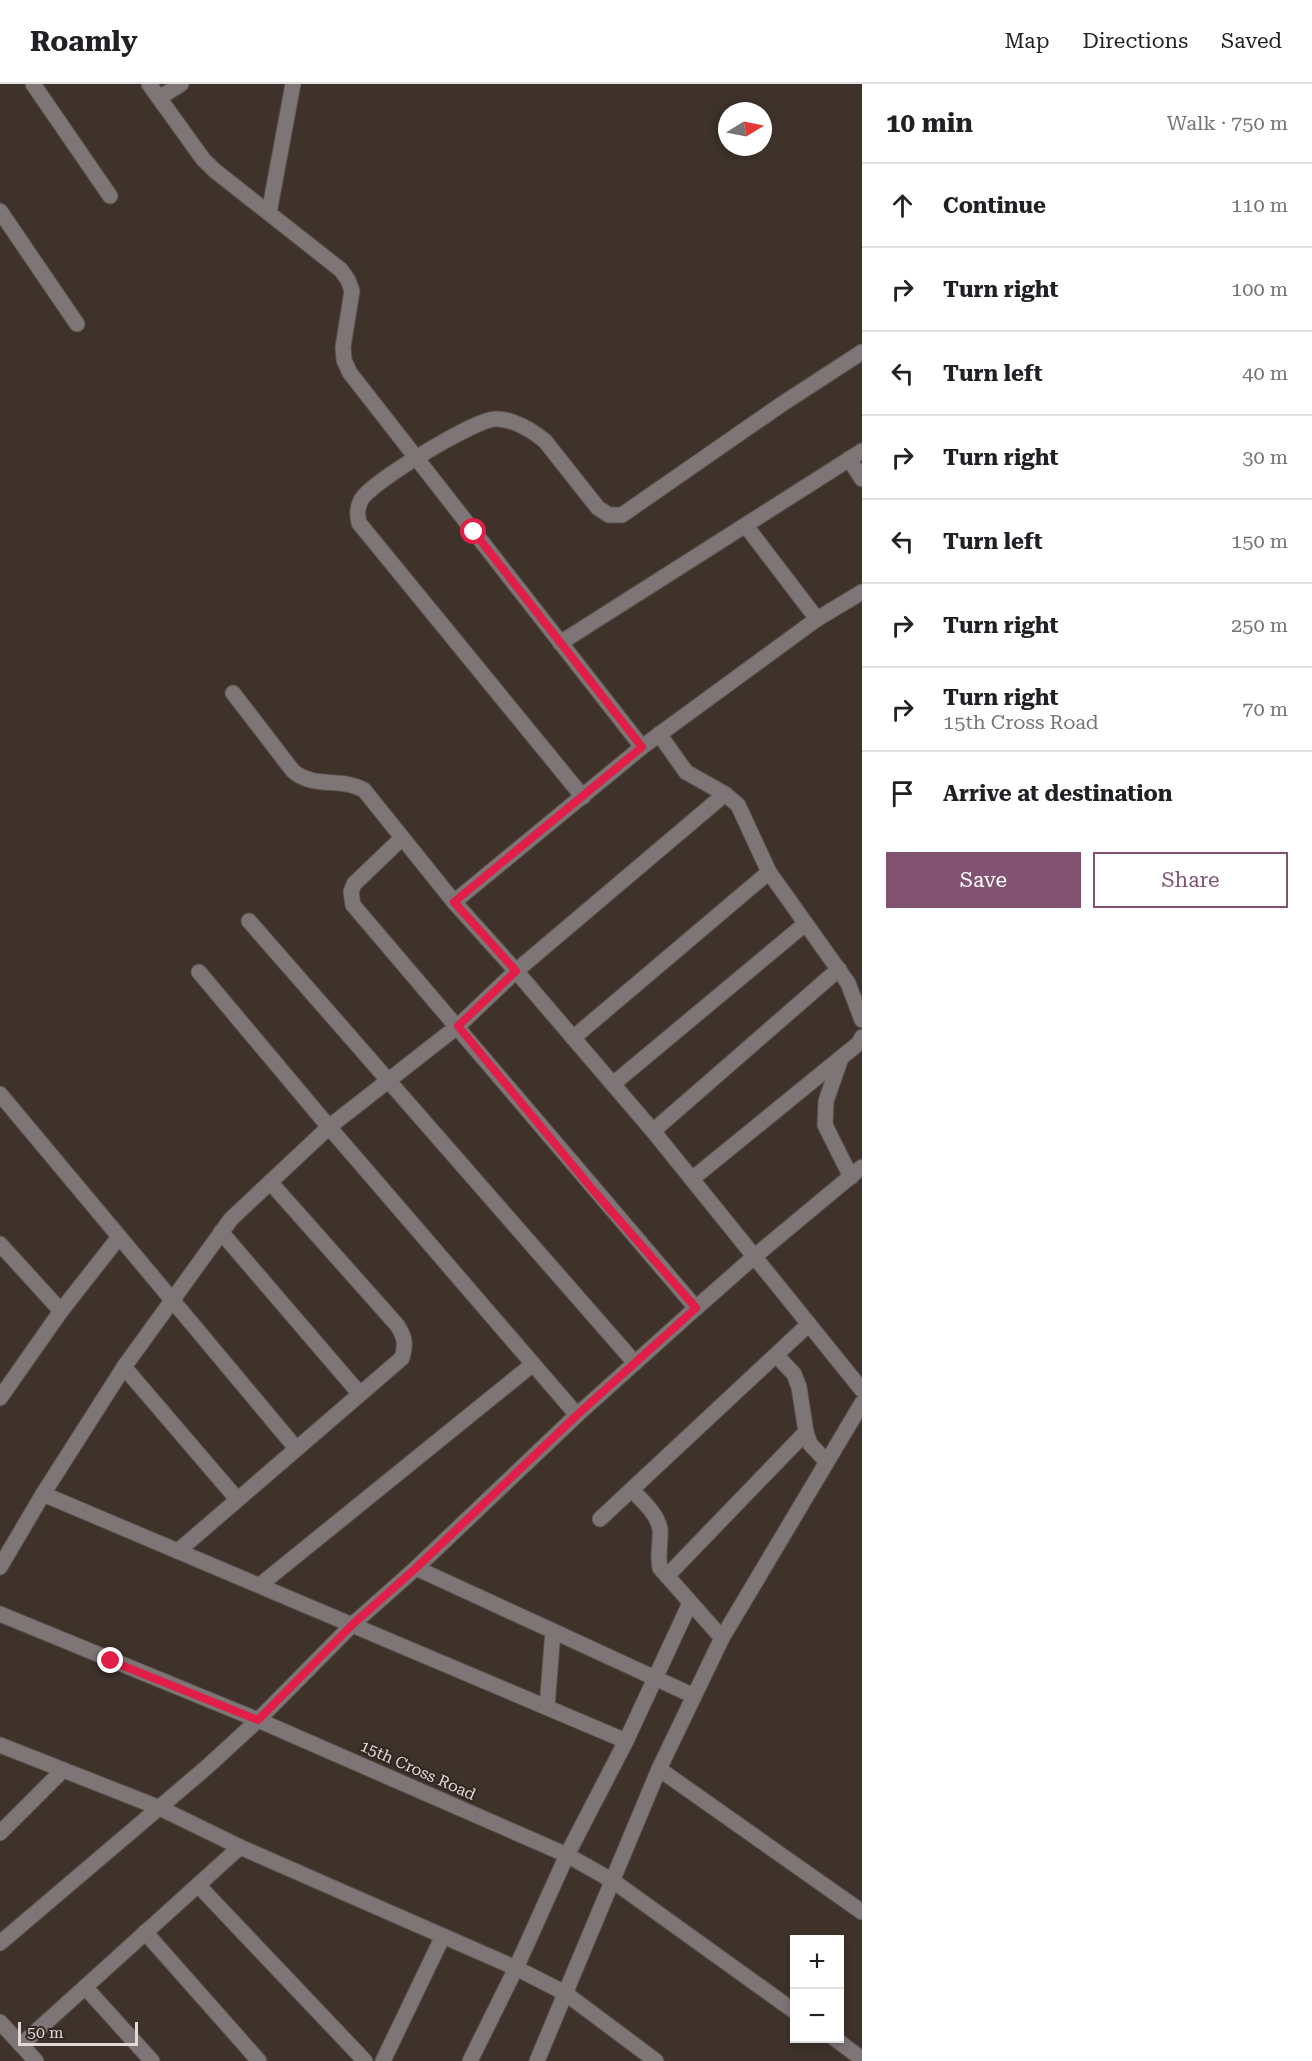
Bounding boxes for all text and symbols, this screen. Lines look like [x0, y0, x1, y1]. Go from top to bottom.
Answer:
text: Roamly [30, 25, 138, 58]
text: Map [1005, 29, 1049, 53]
text: Directions [1082, 29, 1188, 53]
text: Saved [1221, 29, 1282, 53]
north arrow [718, 102, 772, 156]
text: 10 min [886, 108, 973, 138]
text: Walk · 750 m [1167, 111, 1288, 135]
icon: ahead [886, 189, 919, 222]
text: Continue [943, 193, 1046, 218]
text: 110 m [1231, 193, 1288, 217]
icon: right [886, 273, 919, 306]
text: Turn right [943, 277, 1058, 302]
text: 100 m [1231, 277, 1288, 301]
icon: left [886, 357, 919, 390]
text: Turn left [943, 361, 1043, 386]
text: 40 m [1242, 361, 1288, 385]
icon: right [886, 441, 919, 474]
text: Turn right [943, 445, 1058, 470]
text: 30 m [1242, 445, 1288, 469]
route start [460, 518, 486, 544]
icon: left [886, 525, 919, 558]
text: Turn left [943, 529, 1043, 554]
text: 150 m [1231, 529, 1288, 553]
icon: right [886, 609, 919, 642]
text: Turn right [943, 613, 1058, 638]
text: 250 m [1231, 613, 1288, 637]
text: Turn right [943, 685, 1058, 710]
icon: right [886, 693, 919, 726]
text: 70 m [1242, 697, 1288, 721]
text: 15th Cross Road [943, 710, 1099, 734]
icon: arrive [886, 777, 919, 810]
text: Arrive at destination [943, 781, 1172, 806]
button: Save [886, 852, 1081, 908]
button: Share [1093, 852, 1288, 908]
route end [97, 1647, 123, 1673]
street label: 15th Cross Road [357, 1736, 479, 1804]
map controls [790, 1935, 844, 2043]
button: + [790, 1935, 844, 1989]
button: − [790, 1989, 844, 2043]
scale bar [18, 2019, 138, 2046]
text: 50 m [27, 2023, 64, 2042]

